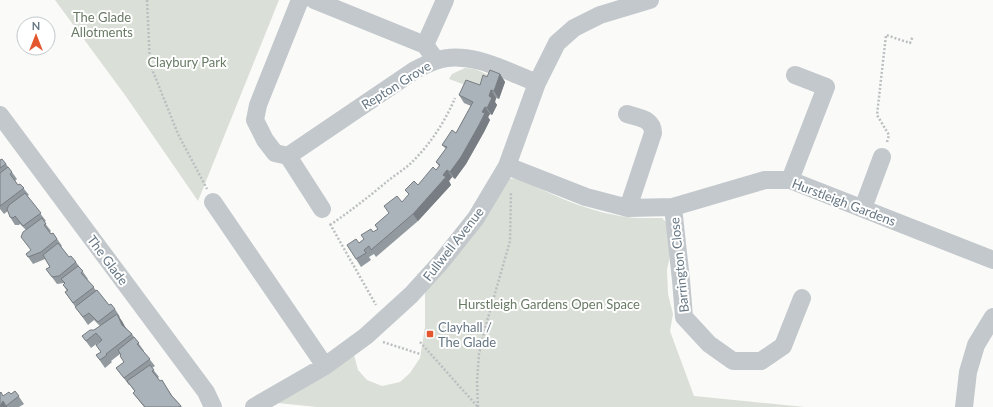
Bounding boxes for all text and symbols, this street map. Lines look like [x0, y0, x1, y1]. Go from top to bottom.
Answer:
park label: The Glade Allotments [71, 9, 133, 40]
north arrow [16, 16, 56, 56]
text: N [32, 19, 40, 32]
park label: Claybury Park [147, 54, 227, 70]
street label: Repton Grove [358, 57, 434, 113]
street label: Hurstleigh Gardens [790, 175, 898, 229]
street label: Fullwell Avenue [419, 204, 487, 284]
street label: Barrington Close [666, 217, 692, 313]
street label: The Glade [84, 232, 132, 288]
park label: Hurstleigh Gardens Open Space [458, 296, 640, 312]
place label: Clayhall / The Glade [438, 319, 496, 350]
marker: Clayhall / The Glade [425, 329, 435, 339]

